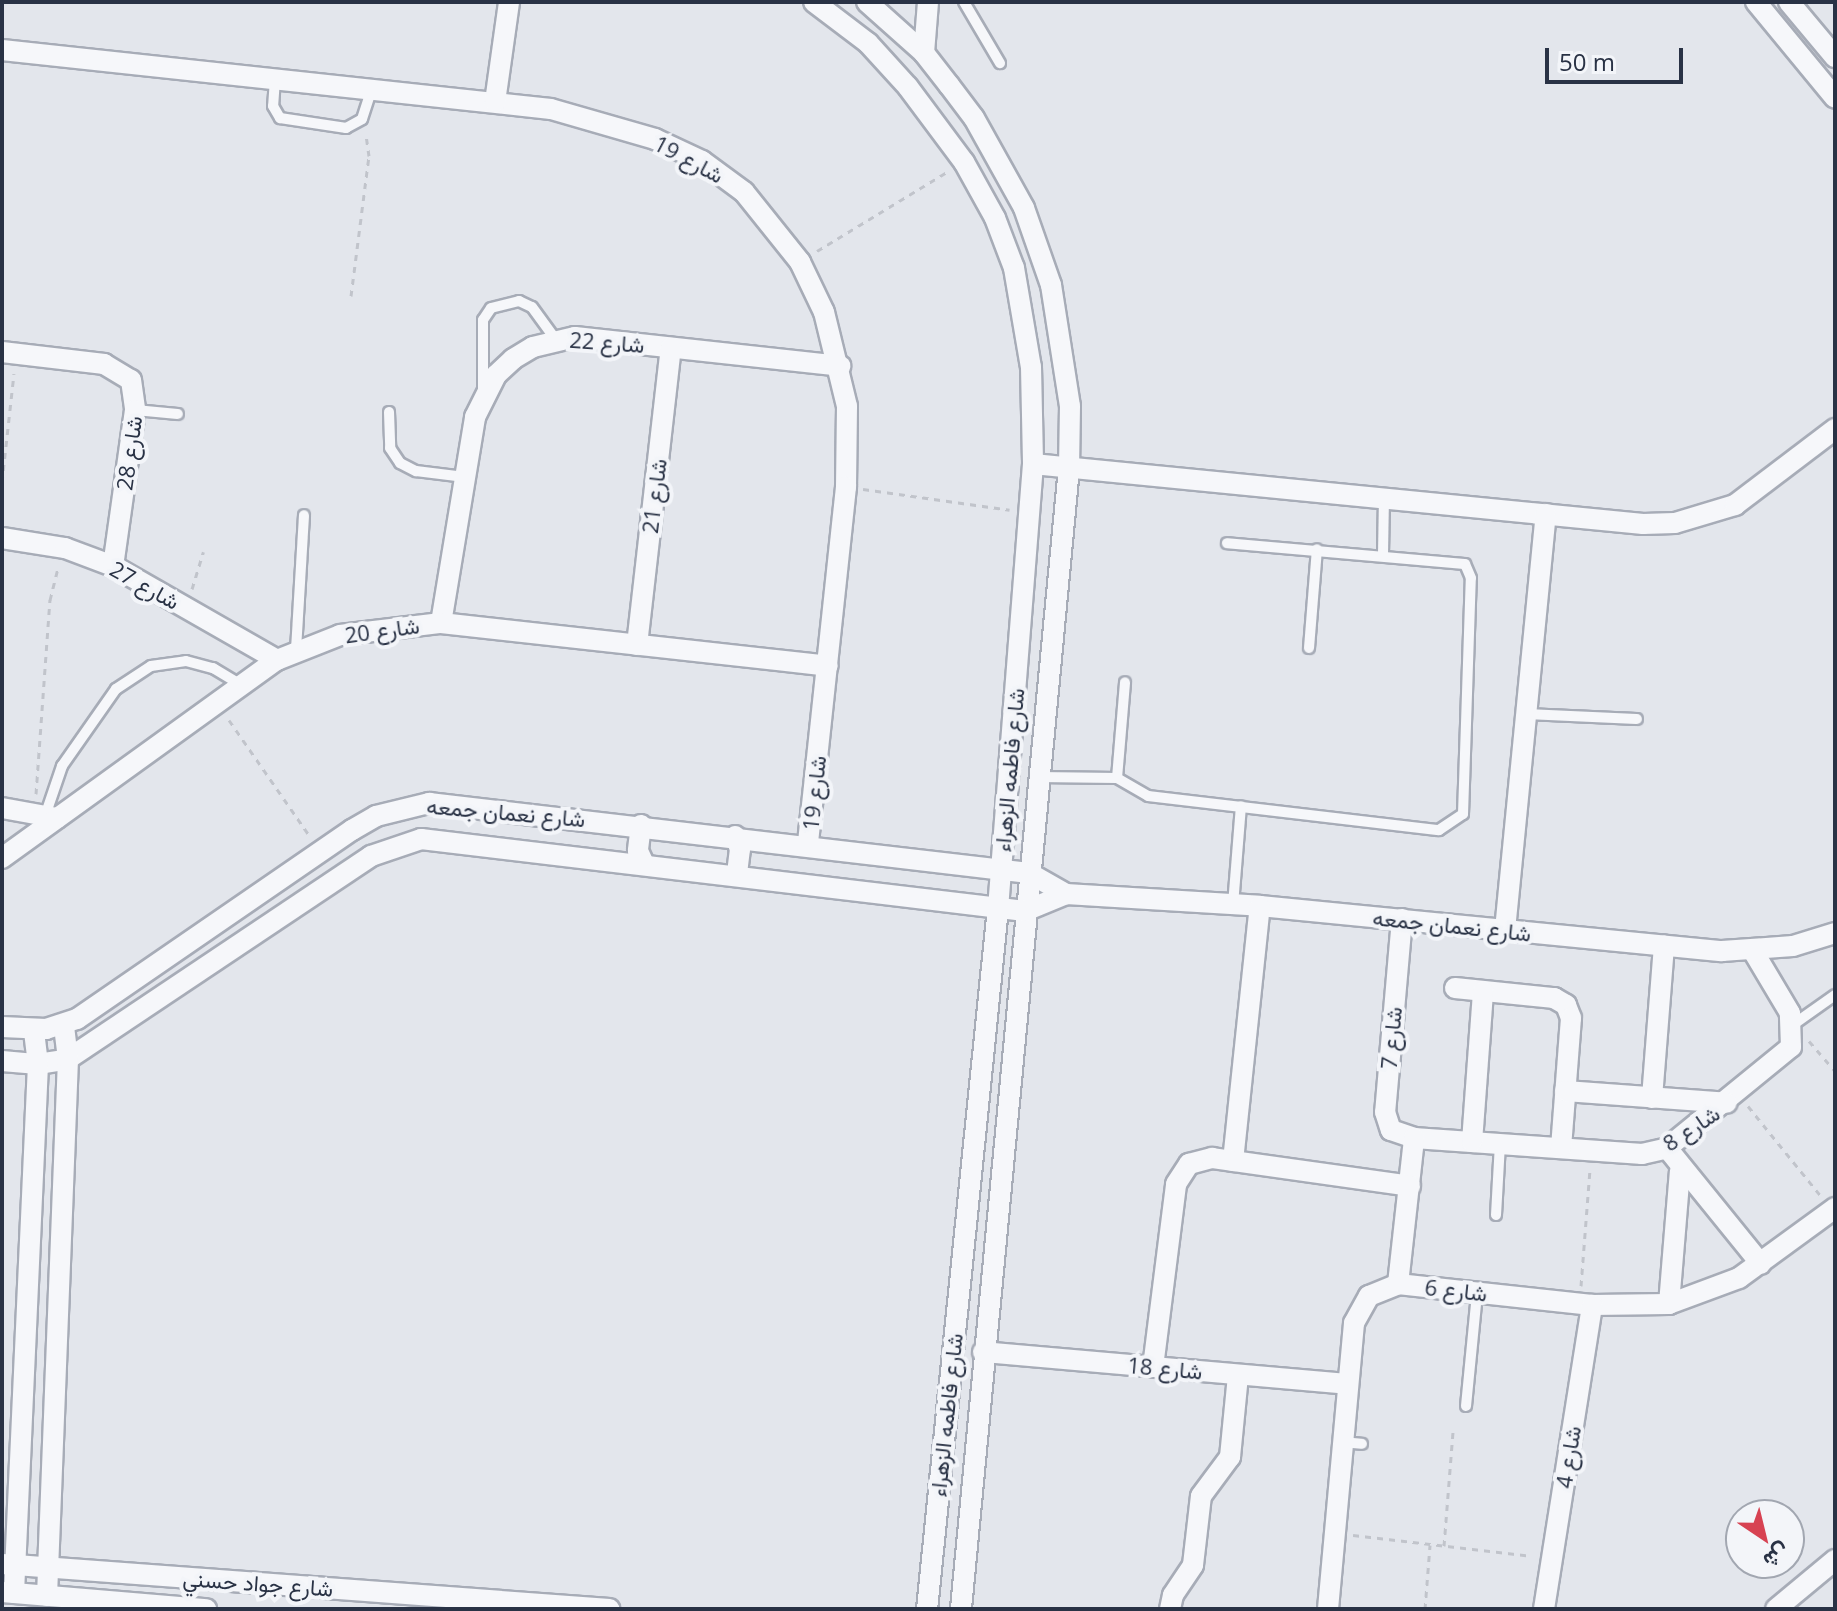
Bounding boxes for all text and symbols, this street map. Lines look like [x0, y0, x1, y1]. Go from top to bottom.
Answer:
scale bar [1549, 32, 1687, 82]
text: 50 m [1559, 45, 1615, 78]
street label: شارع 19 [650, 130, 728, 188]
street label: شارع 22 [569, 326, 645, 358]
street label: شارع 28 [111, 414, 147, 492]
street label: شارع 21 [636, 457, 672, 535]
street label: شارع 27 [106, 555, 184, 615]
street label: شارع 20 [343, 612, 421, 648]
street label: شارع فاطمه الزهراء [989, 687, 1029, 853]
street label: شارع 19 [797, 754, 831, 832]
street label: شارع نعمان جمعه [426, 792, 586, 832]
street label: شارع نعمان جمعه [1371, 904, 1533, 946]
street label: شارع 7 [1375, 1006, 1407, 1070]
street label: شارع 8 [1658, 1100, 1724, 1156]
street label: شارع 6 [1424, 1274, 1488, 1306]
street label: شارع فاطمه الزهراء [924, 1332, 968, 1498]
street label: شارع 18 [1126, 1352, 1204, 1384]
street label: شارع 4 [1550, 1424, 1586, 1490]
north arrow [1725, 1499, 1805, 1579]
text: ش [1758, 1537, 1797, 1577]
street label: شارع جواد حسني [182, 1565, 334, 1601]

